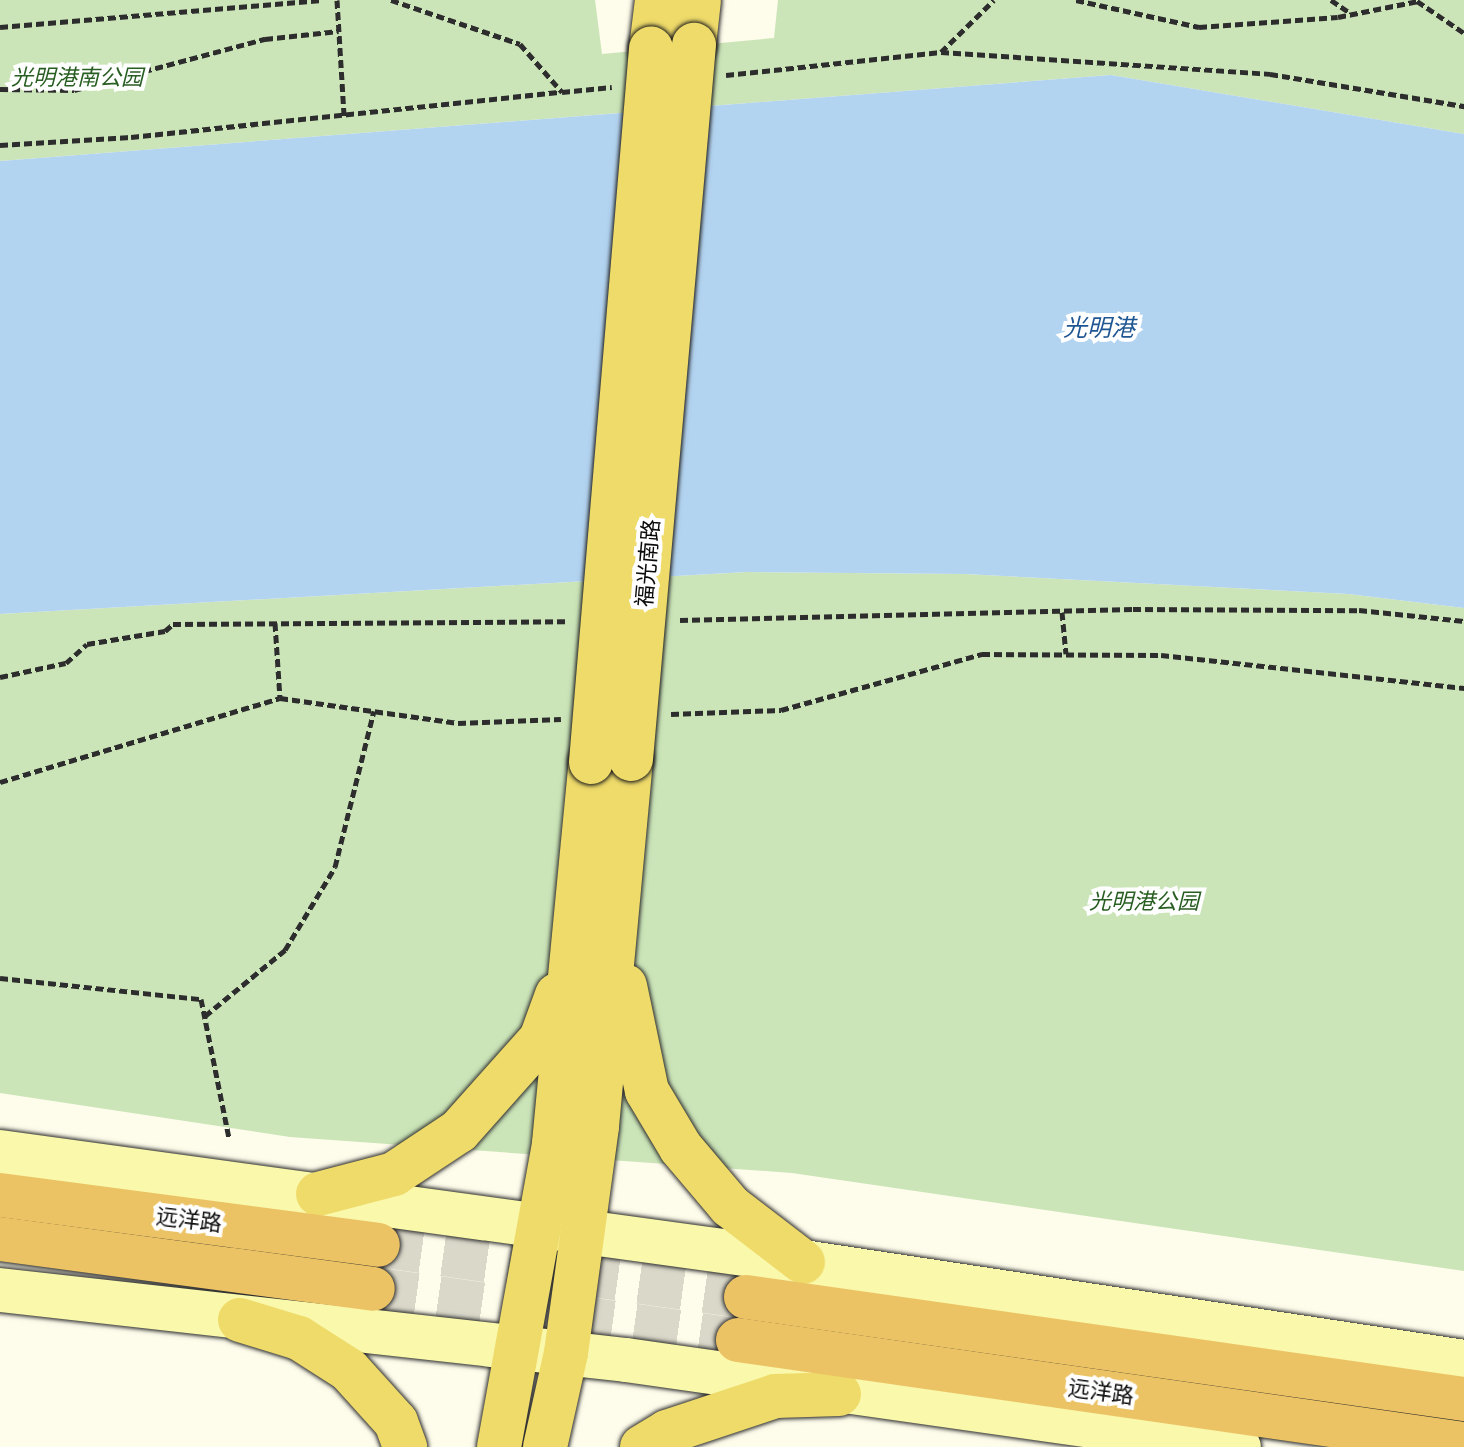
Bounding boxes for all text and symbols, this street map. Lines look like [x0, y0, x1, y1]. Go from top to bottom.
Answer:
park label: 光明港南公园 [11, 65, 143, 91]
water label: 光明港 [1063, 315, 1135, 343]
street label: 福光南路 [631, 518, 665, 608]
park label: 光明港公园 [1089, 889, 1199, 915]
street label: 远洋路 [155, 1203, 223, 1237]
street label: 远洋路 [1066, 1374, 1136, 1410]

